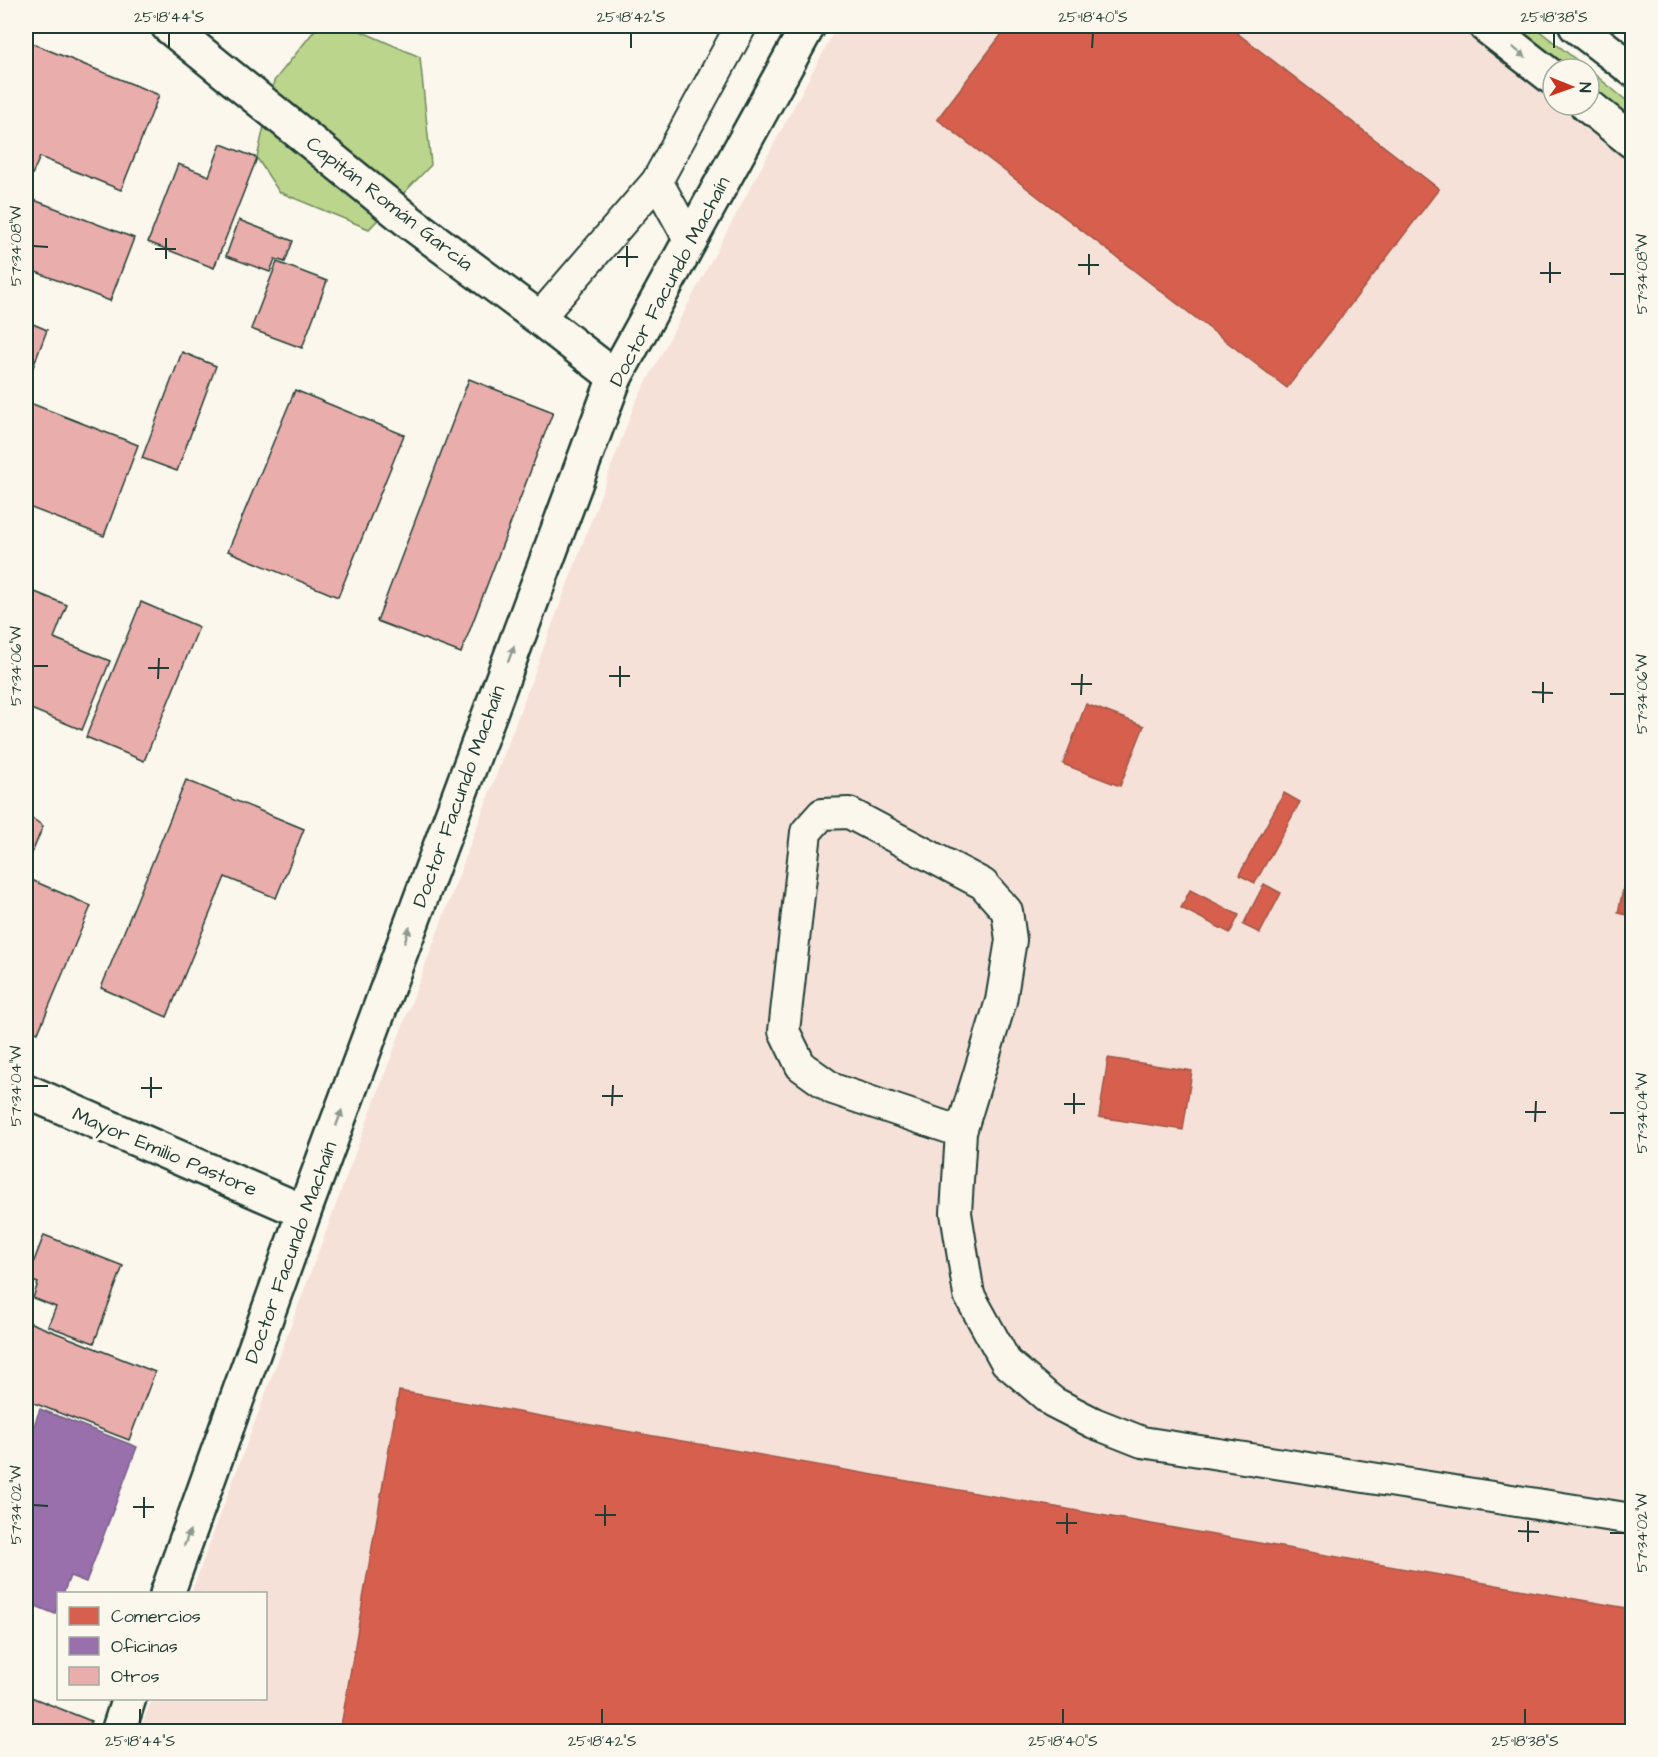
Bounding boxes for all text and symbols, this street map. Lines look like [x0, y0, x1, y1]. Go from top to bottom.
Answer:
text: 25°18'44"S [134, 7, 204, 28]
text: 25°18'42"S [597, 7, 666, 28]
text: 25°18'40"S [1058, 7, 1128, 28]
text: 25°18'38"S [1520, 7, 1588, 28]
one-way arrow [1512, 45, 1527, 57]
north arrow [1541, 57, 1601, 117]
text: N [1574, 82, 1596, 92]
street label: Capitán Román García [300, 130, 479, 278]
street label: Doctor Facundo Machaín [603, 172, 737, 391]
text: 57°34'08"W [6, 206, 27, 286]
text: 57°34'08"W [1632, 234, 1653, 314]
text: 57°34'06"W [6, 626, 27, 706]
one-way arrow [507, 645, 517, 663]
text: 57°34'06"W [1632, 654, 1653, 734]
street label: Doctor Facundo Machaín [406, 682, 512, 911]
one-way arrow [402, 926, 412, 944]
text: 57°34'04"W [6, 1046, 27, 1126]
text: 57°34'04"W [1632, 1073, 1653, 1153]
street label: Mayor Emilio Pastore [68, 1100, 261, 1204]
one-way arrow [334, 1109, 344, 1127]
street label: Doctor Facundo Machaín [238, 1138, 344, 1367]
text: 57°34'02"W [6, 1465, 27, 1545]
text: 57°34'02"W [1632, 1493, 1653, 1573]
one-way arrow [182, 1529, 192, 1547]
legend [57, 1592, 267, 1700]
text: Comercios [111, 1604, 201, 1629]
text: Oficinas [111, 1634, 178, 1659]
text: Otros [111, 1664, 159, 1689]
text: 25°18'44"S [105, 1731, 175, 1752]
text: 25°18'42"S [568, 1731, 637, 1752]
text: 25°18'40"S [1028, 1731, 1098, 1752]
text: 25°18'38"S [1491, 1731, 1559, 1752]

